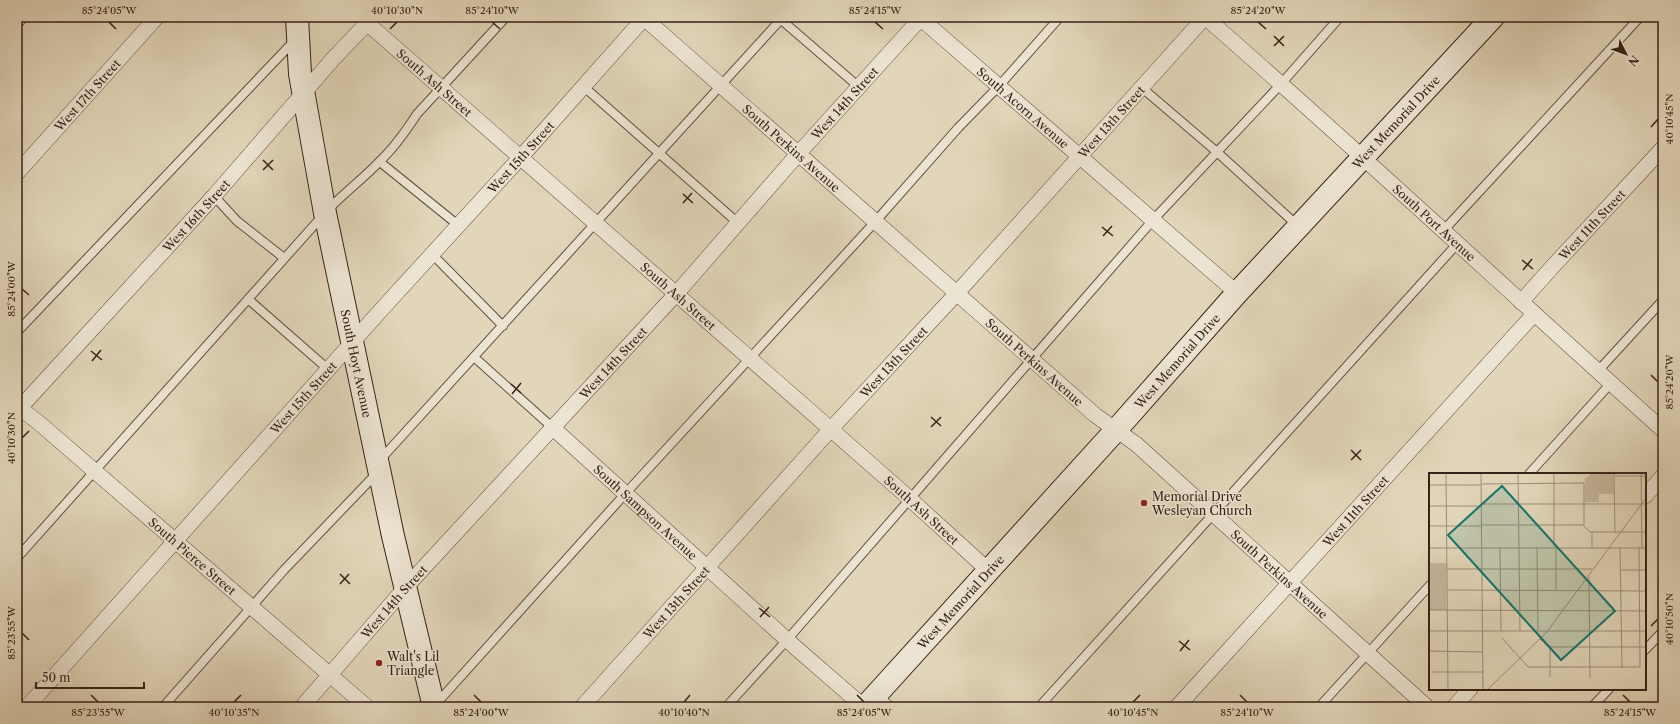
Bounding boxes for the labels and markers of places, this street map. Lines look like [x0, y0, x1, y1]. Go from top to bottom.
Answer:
place label: Memorial Drive Wesleyan Church [1151, 489, 1253, 518]
marker: Memorial Drive Wesleyan Church [1139, 498, 1149, 508]
place label: Walt's Lil Triangle [386, 649, 440, 678]
marker: Walt's Lil Triangle [374, 658, 384, 668]

